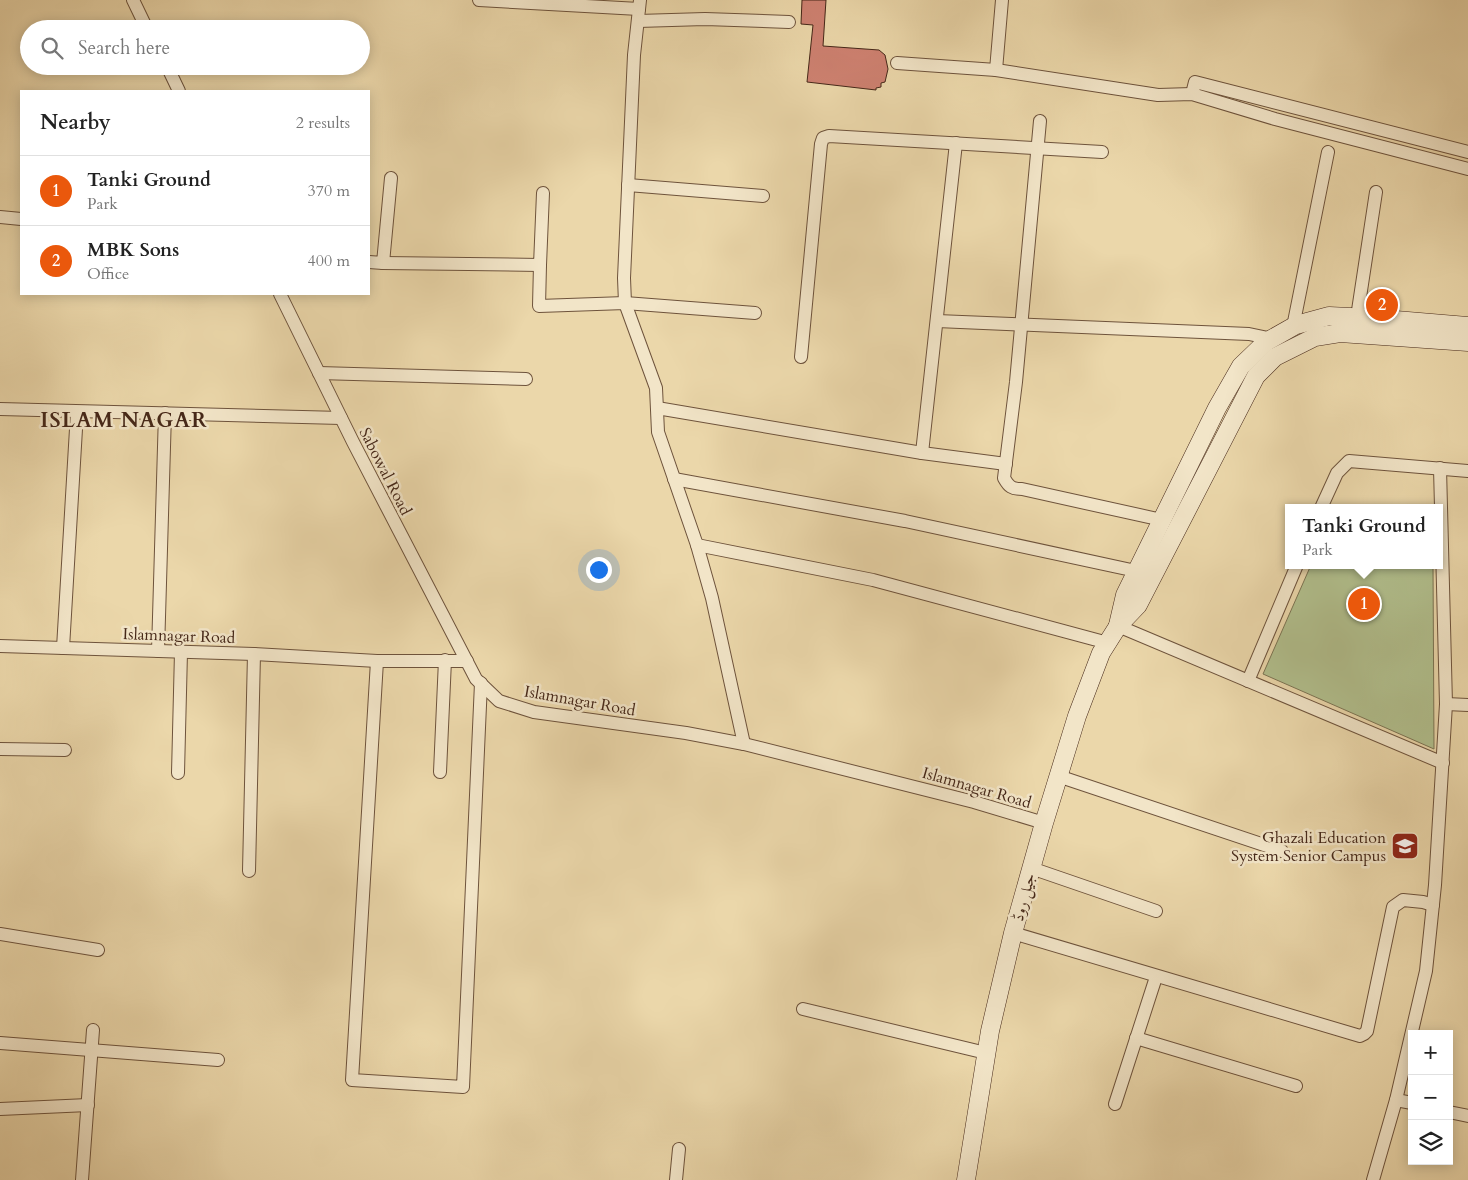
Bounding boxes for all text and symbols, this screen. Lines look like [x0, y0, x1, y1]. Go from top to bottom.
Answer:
search box [20, 20, 370, 75]
icon: search [38, 34, 66, 62]
text: Search here [78, 35, 170, 61]
text: Nearby [40, 108, 111, 137]
text: 2 results [296, 112, 350, 134]
text: Tanki Ground [87, 167, 211, 193]
text: 1 [52, 180, 60, 202]
text: 370 m [308, 180, 350, 202]
text: Park [87, 193, 118, 215]
text: MBK Sons [87, 237, 179, 263]
text: 2 [52, 250, 60, 272]
text: 400 m [308, 250, 350, 272]
text: Office [87, 263, 129, 285]
pin: 2 [1366, 286, 1398, 324]
district label: ISLAM NAGAR [40, 406, 208, 435]
street label: Sabowal Road [354, 424, 417, 519]
popup [1285, 504, 1443, 569]
text: Tanki Ground [1302, 513, 1426, 539]
text: Park [1302, 539, 1333, 561]
your location [586, 557, 612, 583]
pin: 1 [1348, 585, 1380, 623]
street label: Islamnagar Road [122, 623, 236, 649]
street label: Islamnagar Road [523, 680, 638, 722]
street label: Islamnagar Road [920, 762, 1034, 814]
place label: Ghazali Education System Senior Campus [1231, 827, 1386, 867]
school or university icon: Ghazali Education System Senior Campus [1390, 831, 1420, 861]
street label: جیل روڈ [1007, 871, 1041, 924]
map controls [1408, 1030, 1453, 1165]
button: + [1408, 1030, 1453, 1075]
button: − [1408, 1075, 1453, 1120]
button: layers [1408, 1120, 1453, 1165]

